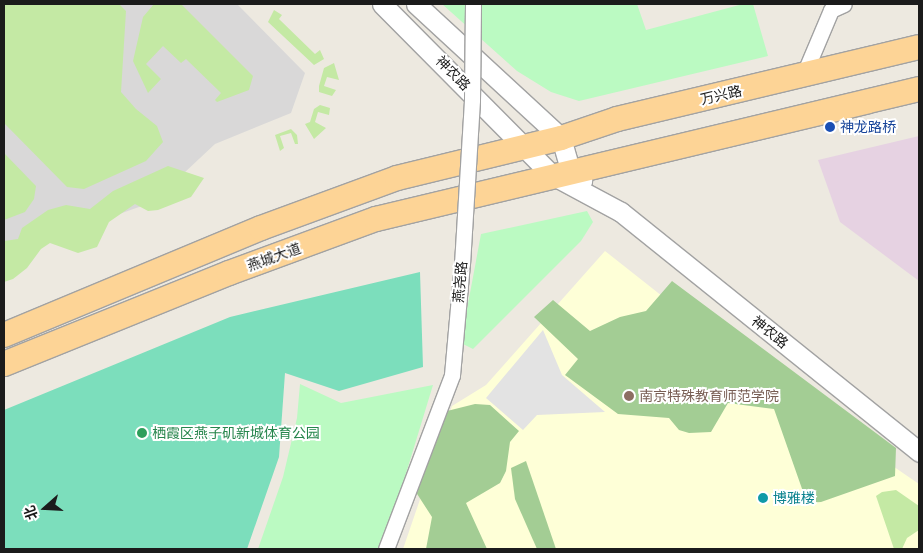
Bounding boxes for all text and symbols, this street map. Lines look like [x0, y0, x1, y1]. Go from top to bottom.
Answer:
street label: 神农路 [432, 52, 474, 94]
street label: 万兴路 [699, 82, 743, 108]
place label: 神龙路桥 [840, 119, 896, 135]
marker: 神龙路桥 [824, 121, 836, 133]
street label: 燕城大道 [245, 240, 303, 274]
street label: 燕尧路 [450, 260, 470, 304]
street label: 神农路 [748, 312, 792, 352]
place label: 南京特殊教育师范学院 [639, 388, 779, 404]
marker: 南京特殊教育师范学院 [623, 390, 635, 402]
place label: 栖霞区燕子矶新城体育公园 [152, 425, 320, 441]
marker: 栖霞区燕子矶新城体育公园 [136, 427, 148, 439]
north arrow [20, 483, 70, 533]
place label: 博雅楼 [773, 490, 815, 506]
marker: 博雅楼 [757, 492, 769, 504]
text: 北 [20, 503, 42, 522]

